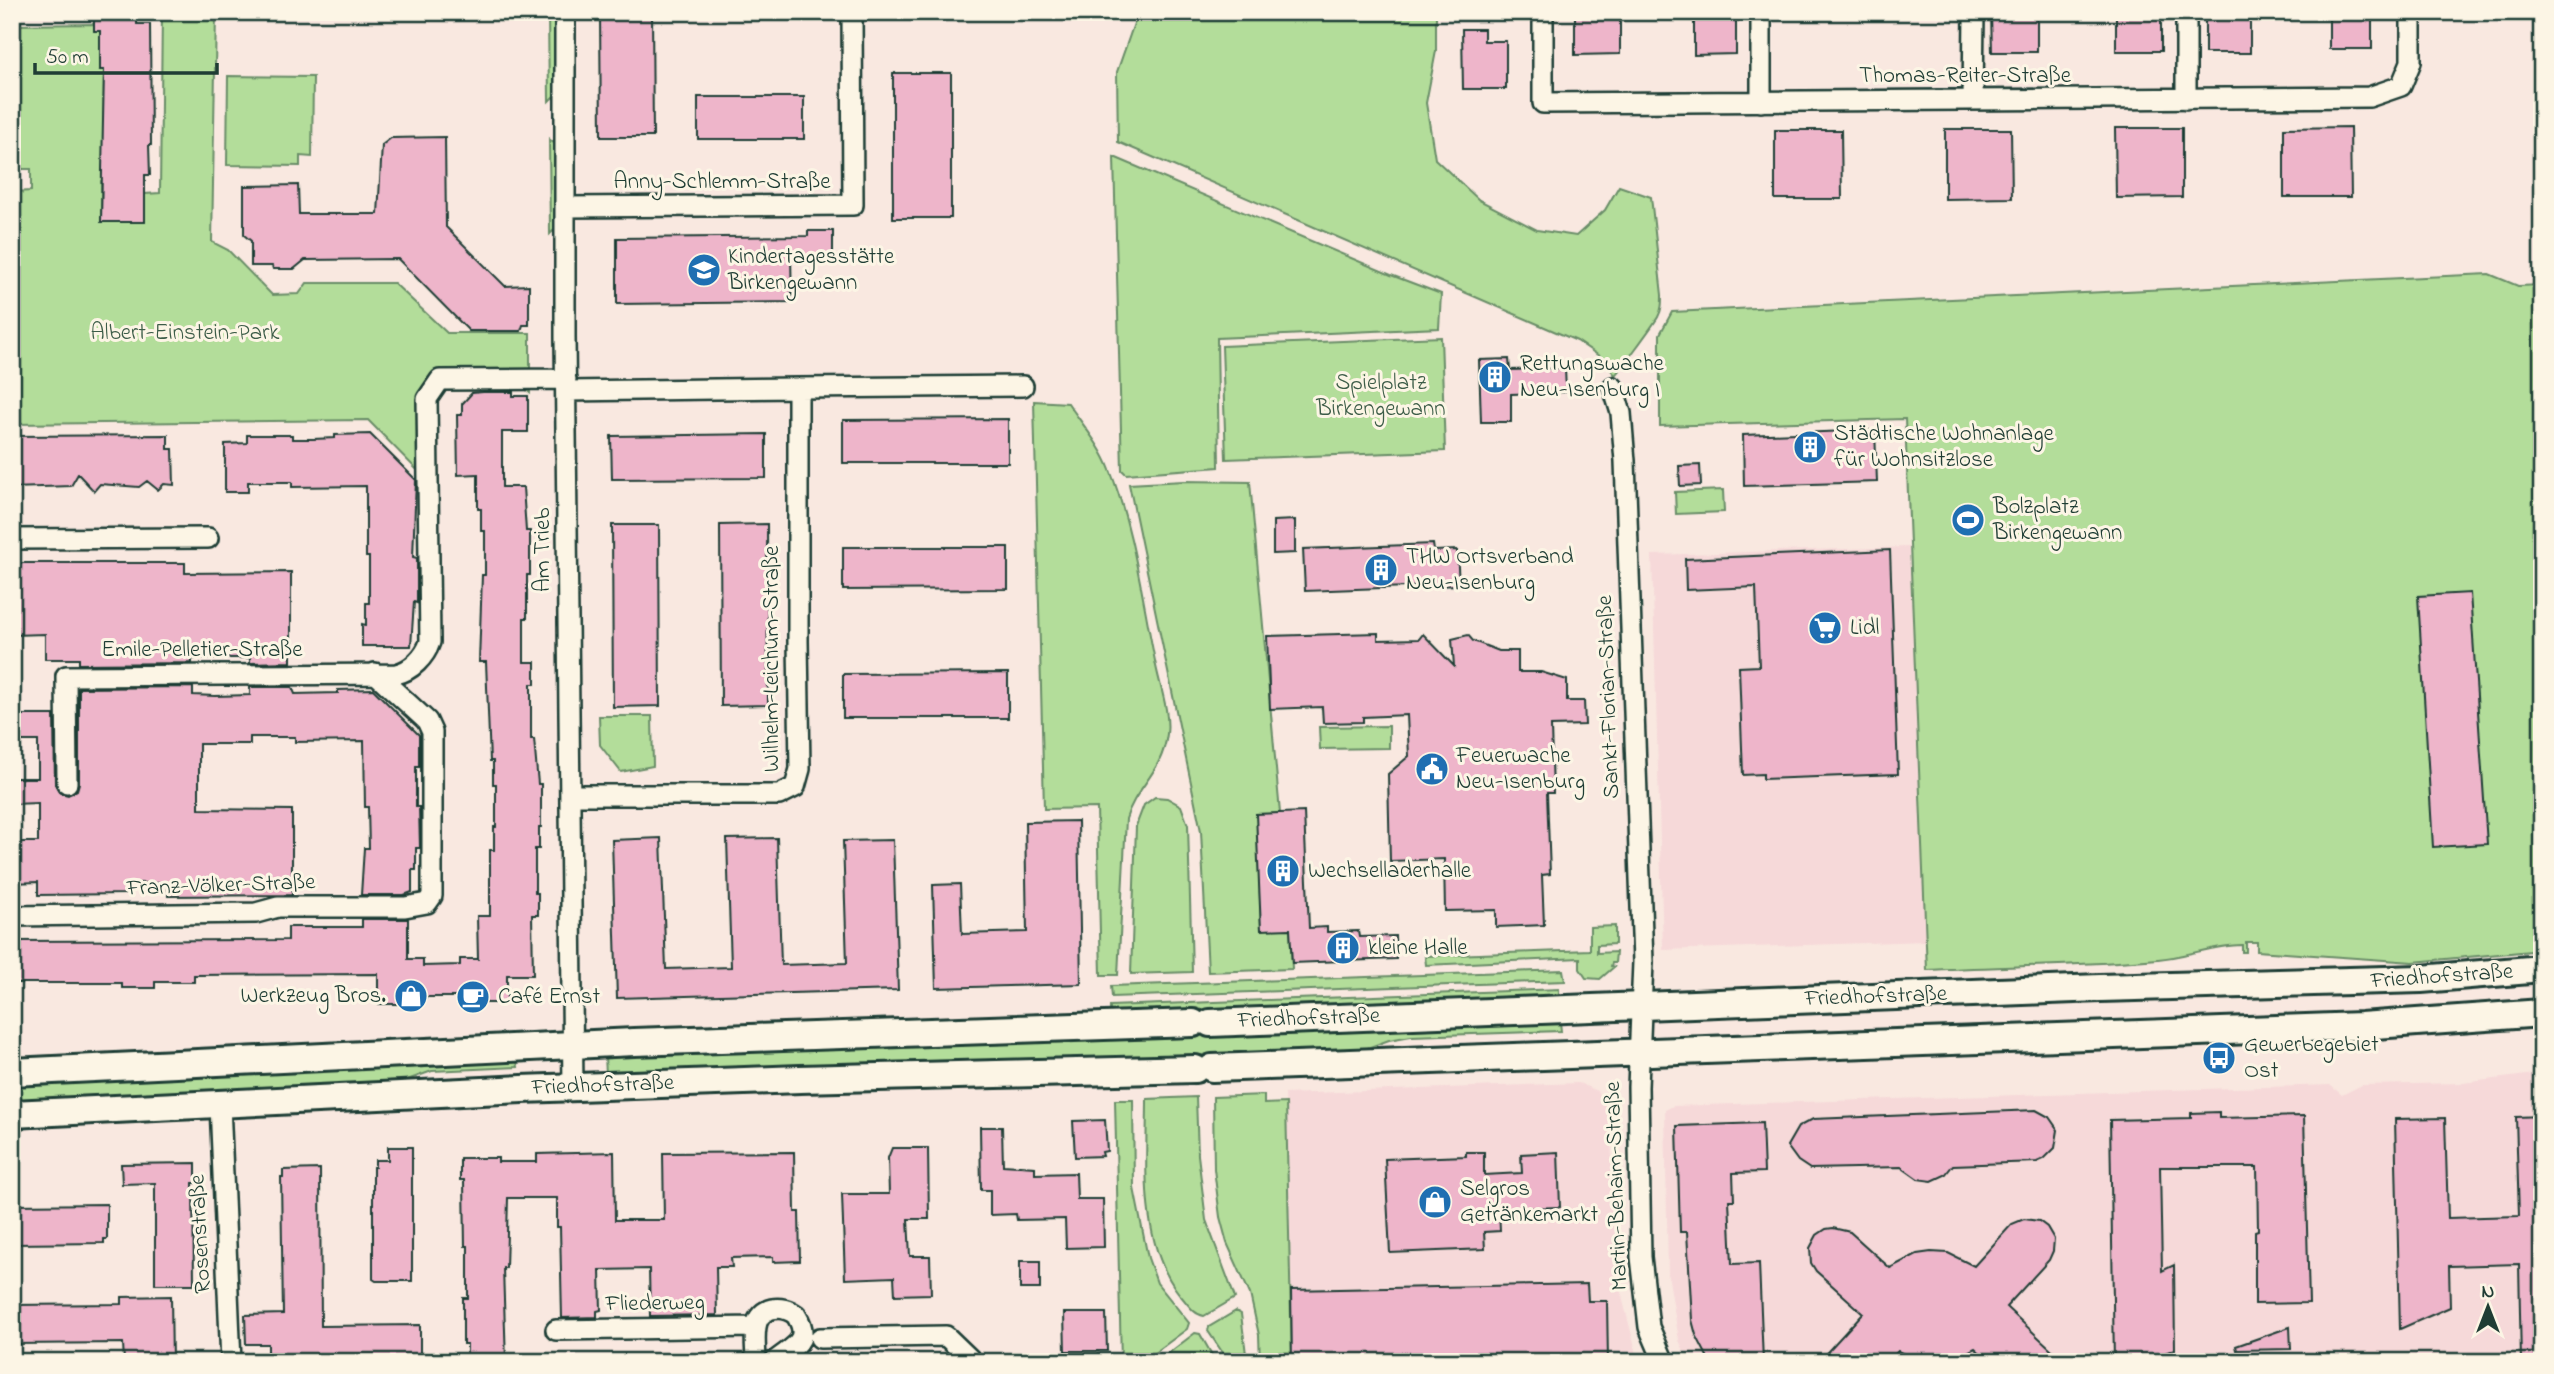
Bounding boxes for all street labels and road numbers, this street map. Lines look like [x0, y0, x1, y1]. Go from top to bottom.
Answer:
street label: Thomas-Reiter-Straße [1859, 60, 2072, 93]
street label: Anny-Schlemm-Straße [613, 166, 831, 201]
street label: Am Trieb [527, 508, 560, 592]
street label: Wilhelm-Leichum-Straße [756, 545, 789, 772]
street label: Sankt-Florian-Straße [1589, 594, 1629, 799]
street label: Emile-Pelletier-Straße [101, 634, 303, 667]
street label: Franz-Völker-Straße [125, 866, 317, 906]
street label: Friedhofstraße [2369, 956, 2515, 998]
street label: Friedhofstraße [1803, 978, 1948, 1016]
street label: Friedhofstraße [1236, 1000, 1381, 1038]
street label: Friedhofstraße [530, 1067, 675, 1105]
street label: Martin-Behaim-Straße [1597, 1080, 1637, 1291]
street label: Rosenstraße [181, 1173, 221, 1294]
street label: Fliederweg [604, 1287, 705, 1322]

